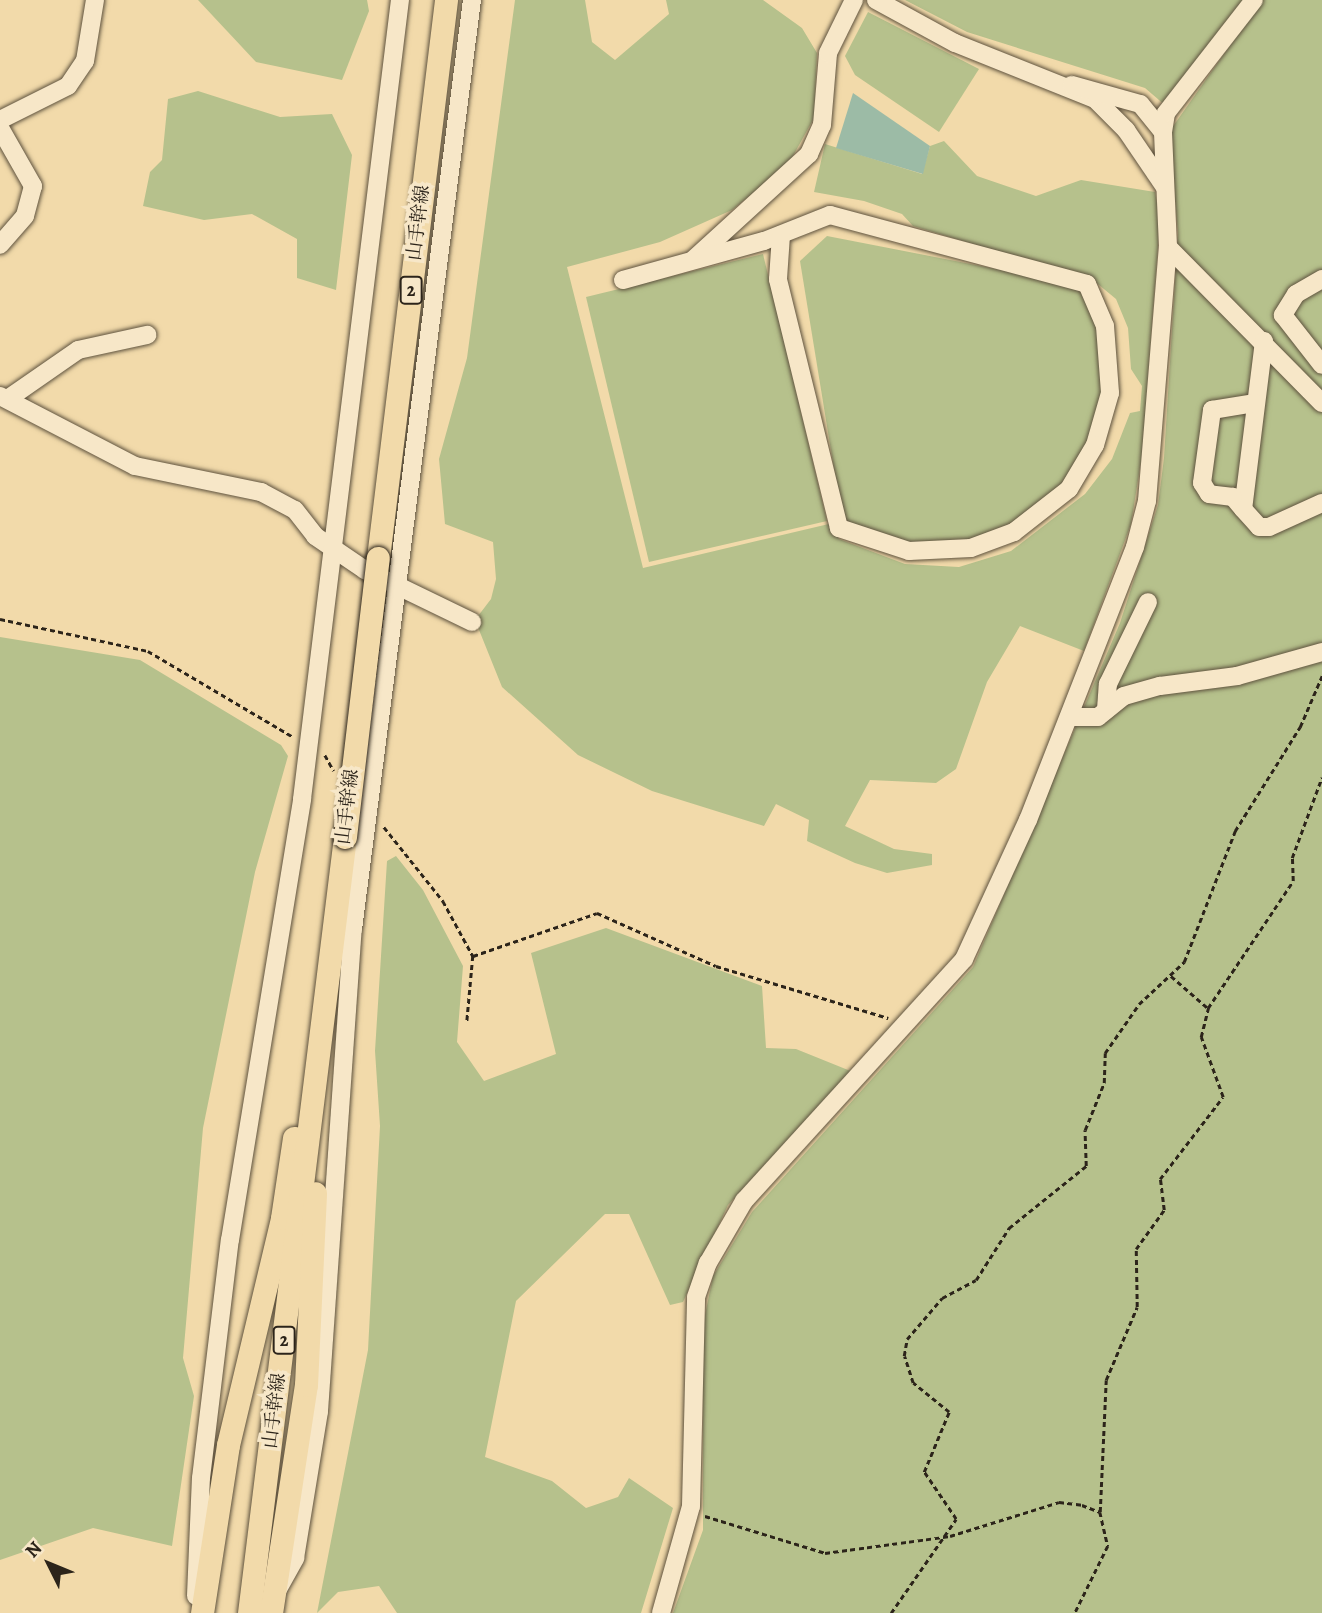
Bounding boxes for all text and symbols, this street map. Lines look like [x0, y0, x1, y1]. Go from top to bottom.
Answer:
street label: 山手幹線 [403, 184, 435, 262]
road number: 2 [399, 276, 423, 304]
street label: 山手幹線 [332, 768, 364, 846]
road number: 2 [272, 1325, 296, 1354]
street label: 山手幹線 [259, 1372, 291, 1450]
north arrow [14, 1529, 84, 1599]
text: N [19, 1536, 48, 1564]

